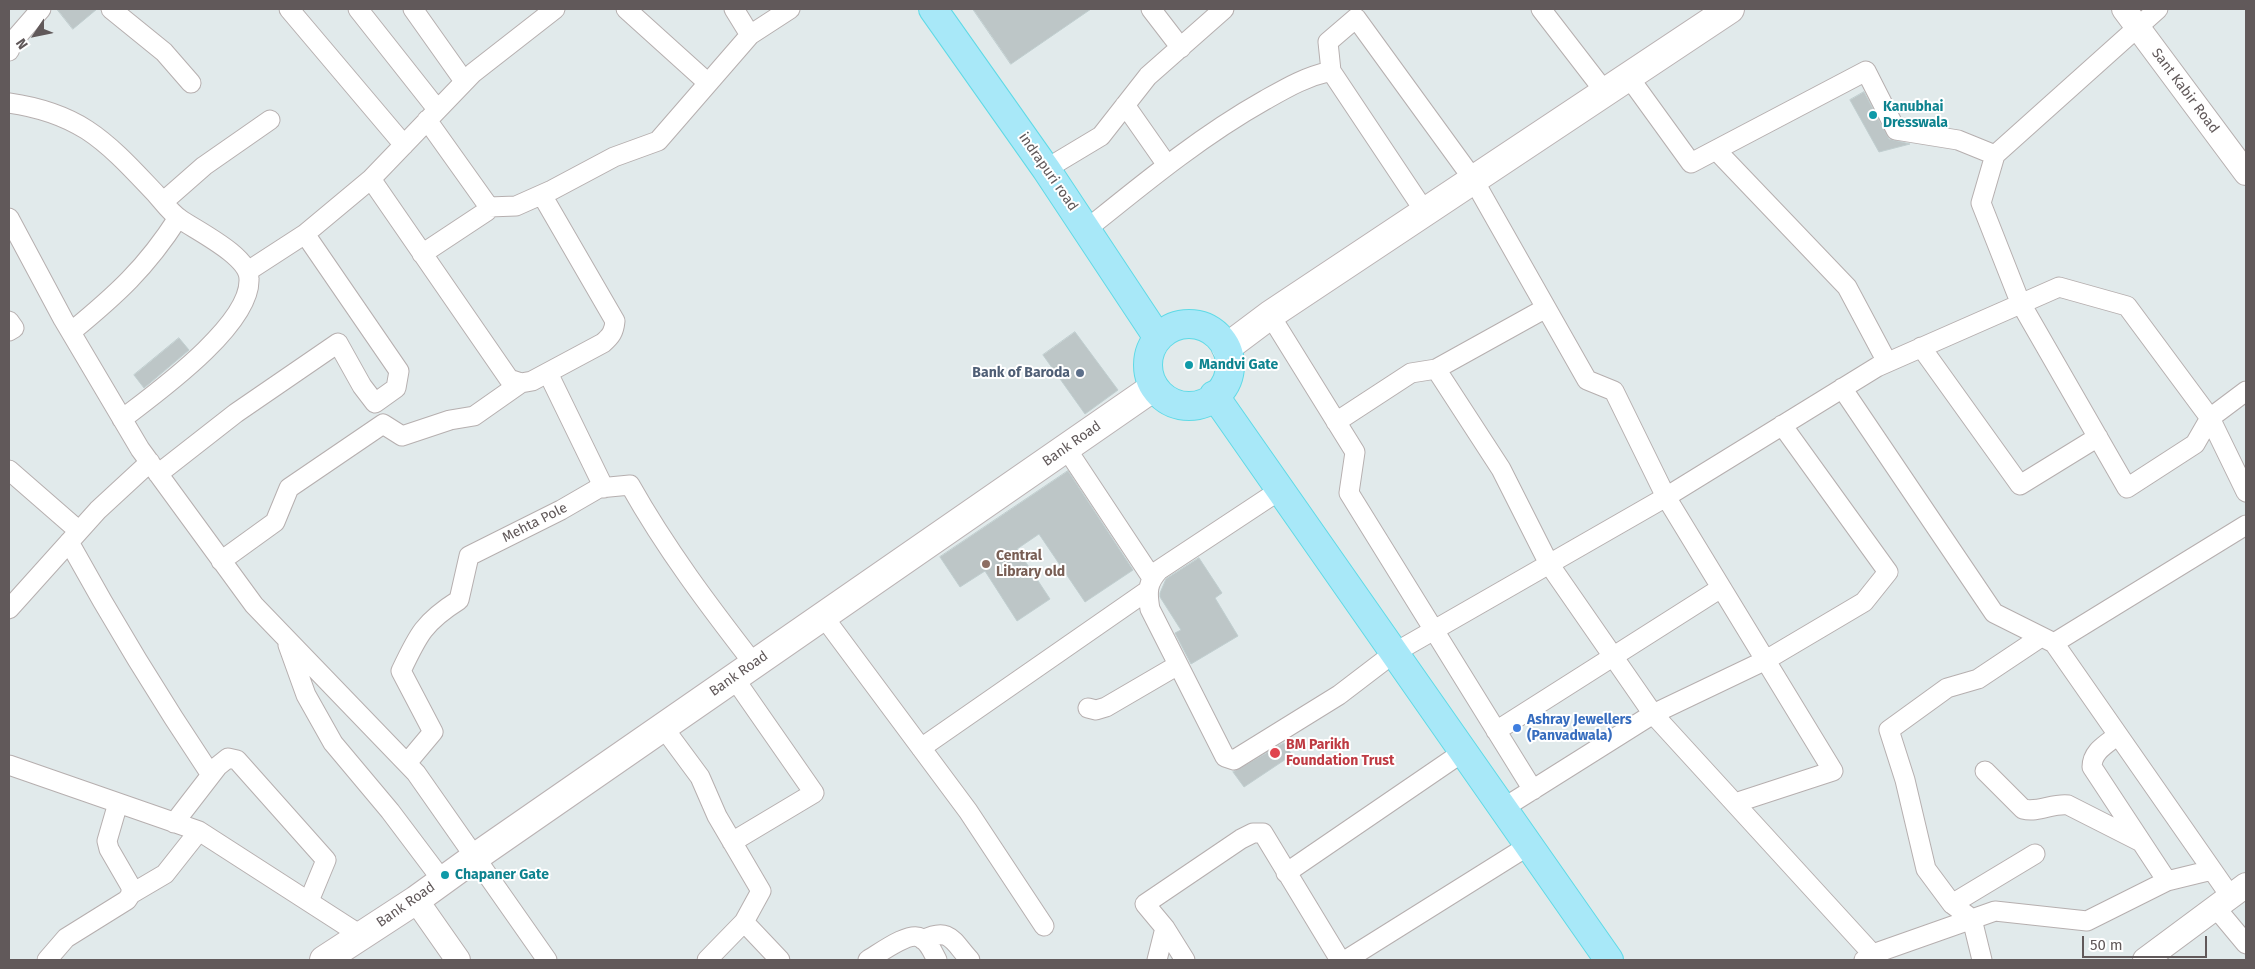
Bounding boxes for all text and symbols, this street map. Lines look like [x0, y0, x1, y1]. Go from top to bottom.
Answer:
north arrow [10, 10, 60, 60]
text: N [13, 35, 32, 52]
street label: Sant Kabir Road [2148, 45, 2222, 137]
place label: Kanubhai Dresswala [1883, 99, 1948, 132]
marker: Kanubhai Dresswala [1867, 109, 1879, 121]
street label: indrapuri road [1015, 130, 1081, 214]
place label: Mandvi Gate [1199, 357, 1278, 373]
marker: Mandvi Gate [1183, 359, 1195, 371]
place label: Bank of Baroda [972, 365, 1070, 381]
marker: Bank of Baroda [1074, 367, 1086, 379]
street label: Bank Road [1040, 418, 1104, 470]
street label: Mehta Pole [500, 499, 570, 547]
place label: Central Library old [996, 548, 1065, 580]
marker: Central Library old [980, 558, 992, 570]
street label: Bank Road [707, 648, 771, 700]
place label: Ashray Jewellers (Panvadwala) [1527, 712, 1632, 744]
marker: Ashray Jewellers (Panvadwala) [1511, 722, 1523, 734]
place label: BM Parikh Foundation Trust [1286, 737, 1395, 770]
marker: BM Parikh Foundation Trust [1268, 746, 1282, 760]
place label: Chapaner Gate [455, 867, 549, 883]
marker: Chapaner Gate [439, 869, 451, 881]
street label: Bank Road [374, 879, 438, 931]
scale bar [2085, 926, 2210, 958]
text: 50 m [2090, 936, 2123, 954]

